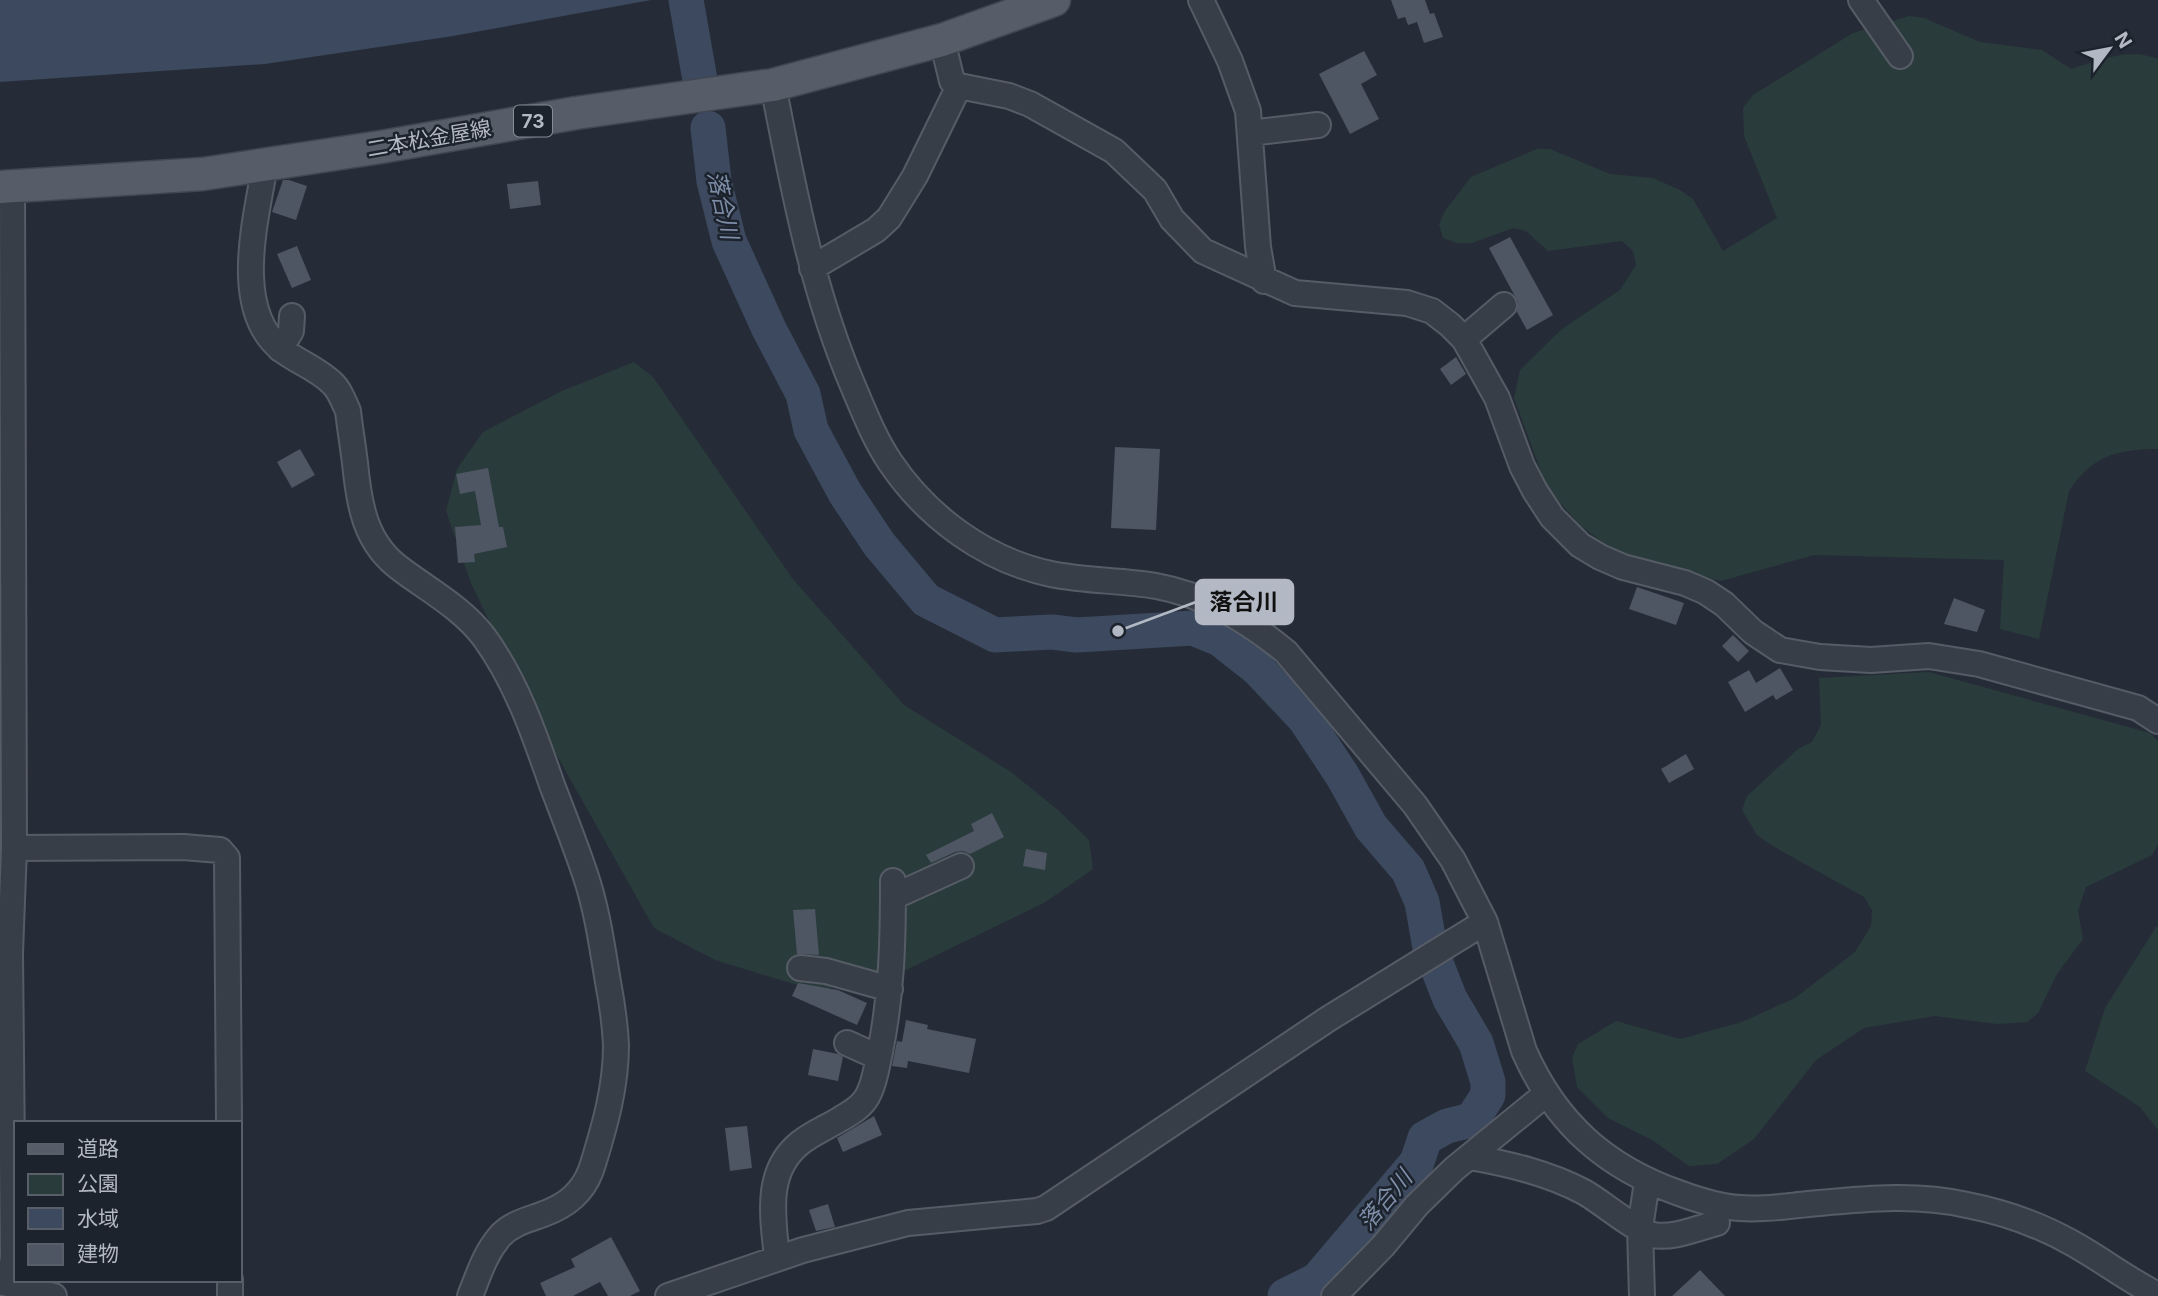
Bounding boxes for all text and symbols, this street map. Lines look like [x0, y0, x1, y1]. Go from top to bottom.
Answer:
north arrow [2074, 14, 2144, 84]
text: N [2109, 28, 2137, 52]
road number: 73 [514, 105, 552, 136]
street label: 二本松金屋線 [365, 115, 493, 162]
water label: 落合川 [702, 168, 744, 245]
callout: 落合川 [1196, 580, 1293, 624]
text: 落合川 [1210, 588, 1279, 616]
legend [14, 1121, 242, 1282]
text: 道路 [77, 1136, 119, 1161]
water label: 落合川 [1352, 1162, 1420, 1235]
text: 公園 [77, 1171, 119, 1196]
text: 水域 [77, 1206, 119, 1231]
text: 建物 [77, 1241, 119, 1266]

